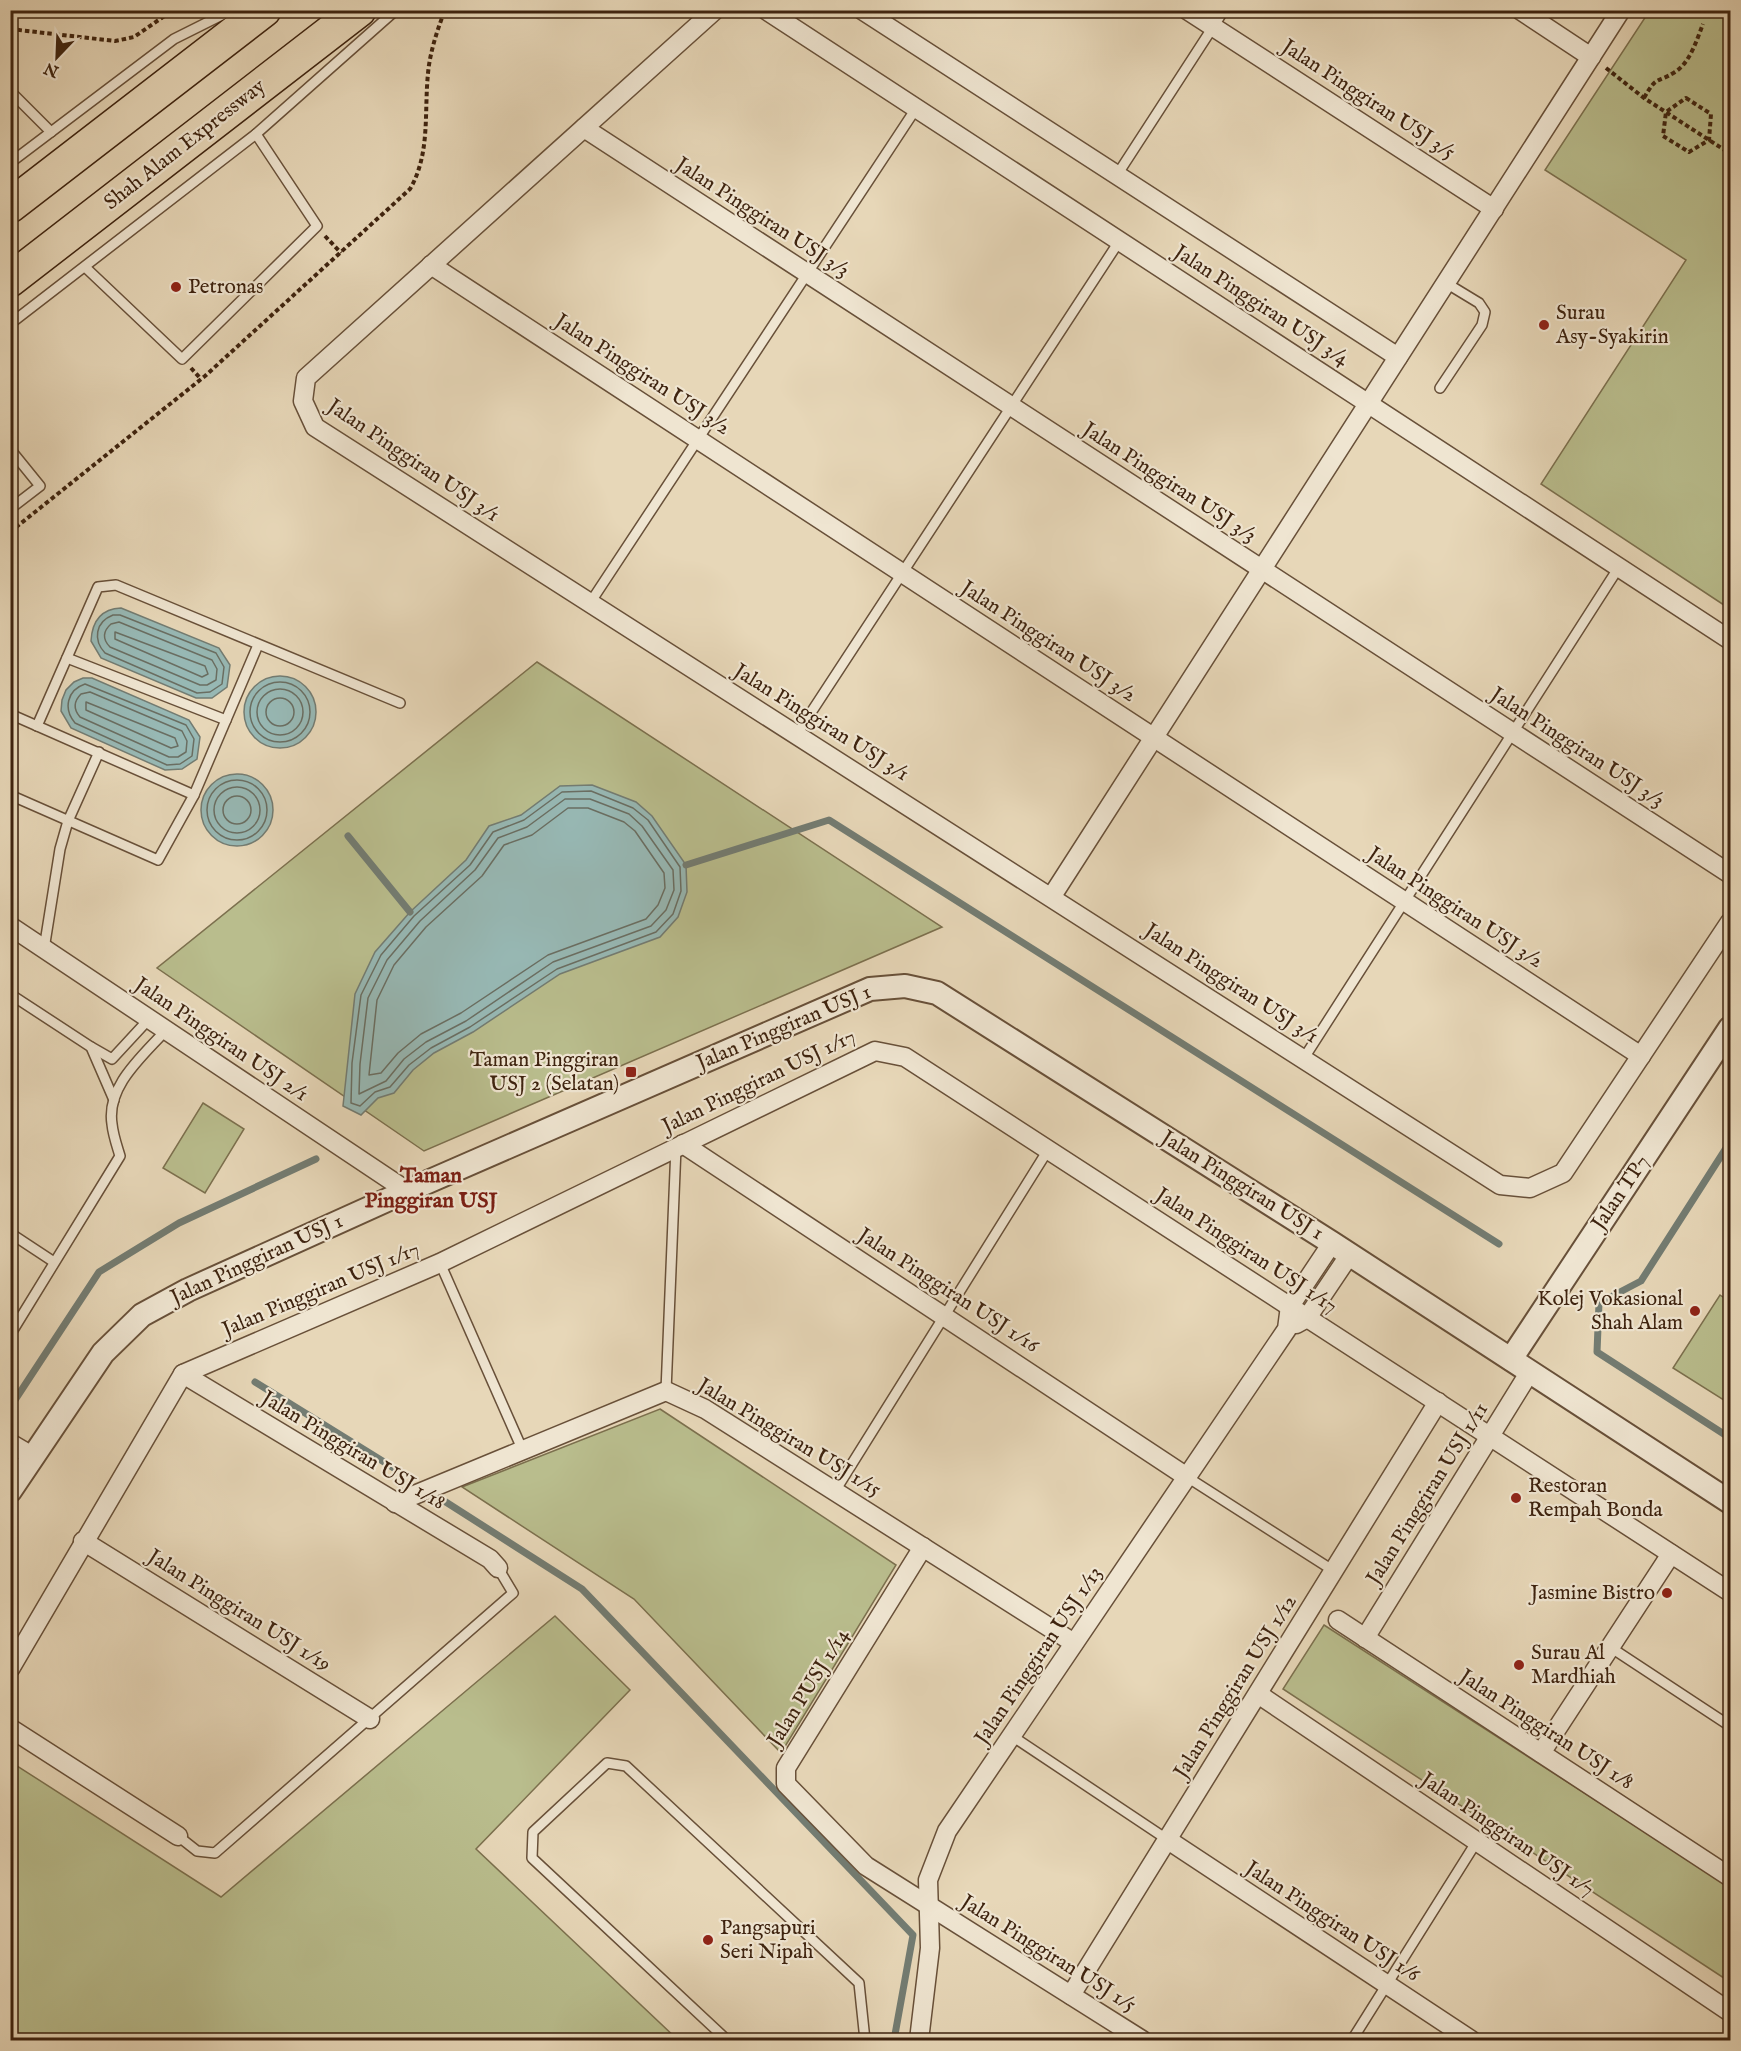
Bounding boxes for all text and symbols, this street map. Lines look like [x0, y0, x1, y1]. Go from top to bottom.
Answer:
north arrow [27, 27, 87, 87]
street label: Jalan Pinggiran USJ 3/5 [1274, 33, 1460, 166]
text: N [41, 57, 63, 81]
street label: Shah Alam Expressway [99, 73, 272, 217]
street label: Jalan Pinggiran USJ 3/3 [668, 151, 854, 284]
street label: Jalan Pinggiran USJ 3/4 [1167, 238, 1354, 373]
place label: Petronas [188, 274, 263, 301]
marker: Petronas [169, 280, 183, 294]
place label: Surau Asy-Syakirin [1555, 300, 1669, 351]
street label: Jalan Pinggiran USJ 3/2 [547, 307, 735, 442]
marker: Surau Asy-Syakirin [1537, 318, 1551, 332]
street label: Jalan Pinggiran USJ 3/1 [320, 392, 504, 529]
street label: Jalan Pinggiran USJ 3/3 [1075, 416, 1261, 549]
street label: Jalan Pinggiran USJ 3/2 [953, 574, 1141, 709]
street label: Jalan Pinggiran USJ 3/1 [726, 657, 914, 788]
street label: Jalan Pinggiran USJ 3/3 [1483, 681, 1669, 814]
street label: Jalan Pinggiran USJ 3/2 [1360, 840, 1548, 975]
street label: Jalan Pinggiran USJ 3/1 [1137, 917, 1323, 1050]
street label: Jalan Pinggiran USJ 2/1 [127, 971, 313, 1108]
street label: Jalan Pinggiran USJ 1 [691, 979, 875, 1078]
street label: Jalan Pinggiran USJ 1/17 [656, 1023, 860, 1141]
place label: Taman Pinggiran USJ 2 (Selatan) [470, 1047, 619, 1098]
marker: Taman Pinggiran USJ 2 (Selatan) [624, 1065, 638, 1079]
street label: Jalan Pinggiran USJ 1 [1154, 1124, 1328, 1247]
street label: Jalan TP7 [1585, 1150, 1656, 1237]
district label: Taman Pinggiran USJ [365, 1162, 497, 1215]
street label: Jalan Pinggiran USJ 1/17 [1148, 1181, 1342, 1320]
street label: Jalan Pinggiran USJ 1 [165, 1208, 347, 1313]
street label: Jalan Pinggiran USJ 1/16 [851, 1221, 1045, 1360]
street label: Jalan Pinggiran USJ 1/17 [216, 1236, 424, 1345]
place label: Kolej Vokasional Shah Alam [1537, 1286, 1683, 1337]
marker: Kolej Vokasional Shah Alam [1688, 1304, 1702, 1318]
street label: Jalan Pinggiran USJ 1/15 [690, 1371, 886, 1504]
street label: Jalan Pinggiran USJ 1/18 [254, 1384, 450, 1517]
street label: Jalan Pinggiran USJ 1/11 [1360, 1398, 1495, 1592]
place label: Restoran Rempah Bonda [1528, 1473, 1663, 1524]
marker: Restoran Rempah Bonda [1509, 1491, 1523, 1505]
street label: Jalan Pinggiran USJ 1/19 [141, 1543, 336, 1678]
street label: Jalan Pinggiran USJ 1/13 [968, 1561, 1109, 1752]
place label: Jasmine Bistro [1528, 1580, 1655, 1607]
marker: Jasmine Bistro [1660, 1586, 1674, 1600]
street label: Jalan Pinggiran USJ 1/12 [1167, 1590, 1304, 1786]
street label: Jalan PUSJ 1/14 [761, 1623, 856, 1754]
place label: Surau Al Mardhiah [1531, 1640, 1616, 1691]
marker: Surau Al Mardhiah [1512, 1658, 1526, 1672]
street label: Jalan Pinggiran USJ 1/8 [1452, 1662, 1638, 1797]
street label: Jalan Pinggiran USJ 1/7 [1413, 1766, 1599, 1903]
street label: Jalan Pinggiran USJ 1/6 [1238, 1854, 1425, 1989]
street label: Jalan Pinggiran USJ 1/5 [954, 1888, 1141, 2019]
place label: Pangsapuri Seri Nipah [720, 1915, 816, 1966]
marker: Pangsapuri Seri Nipah [701, 1933, 715, 1947]

